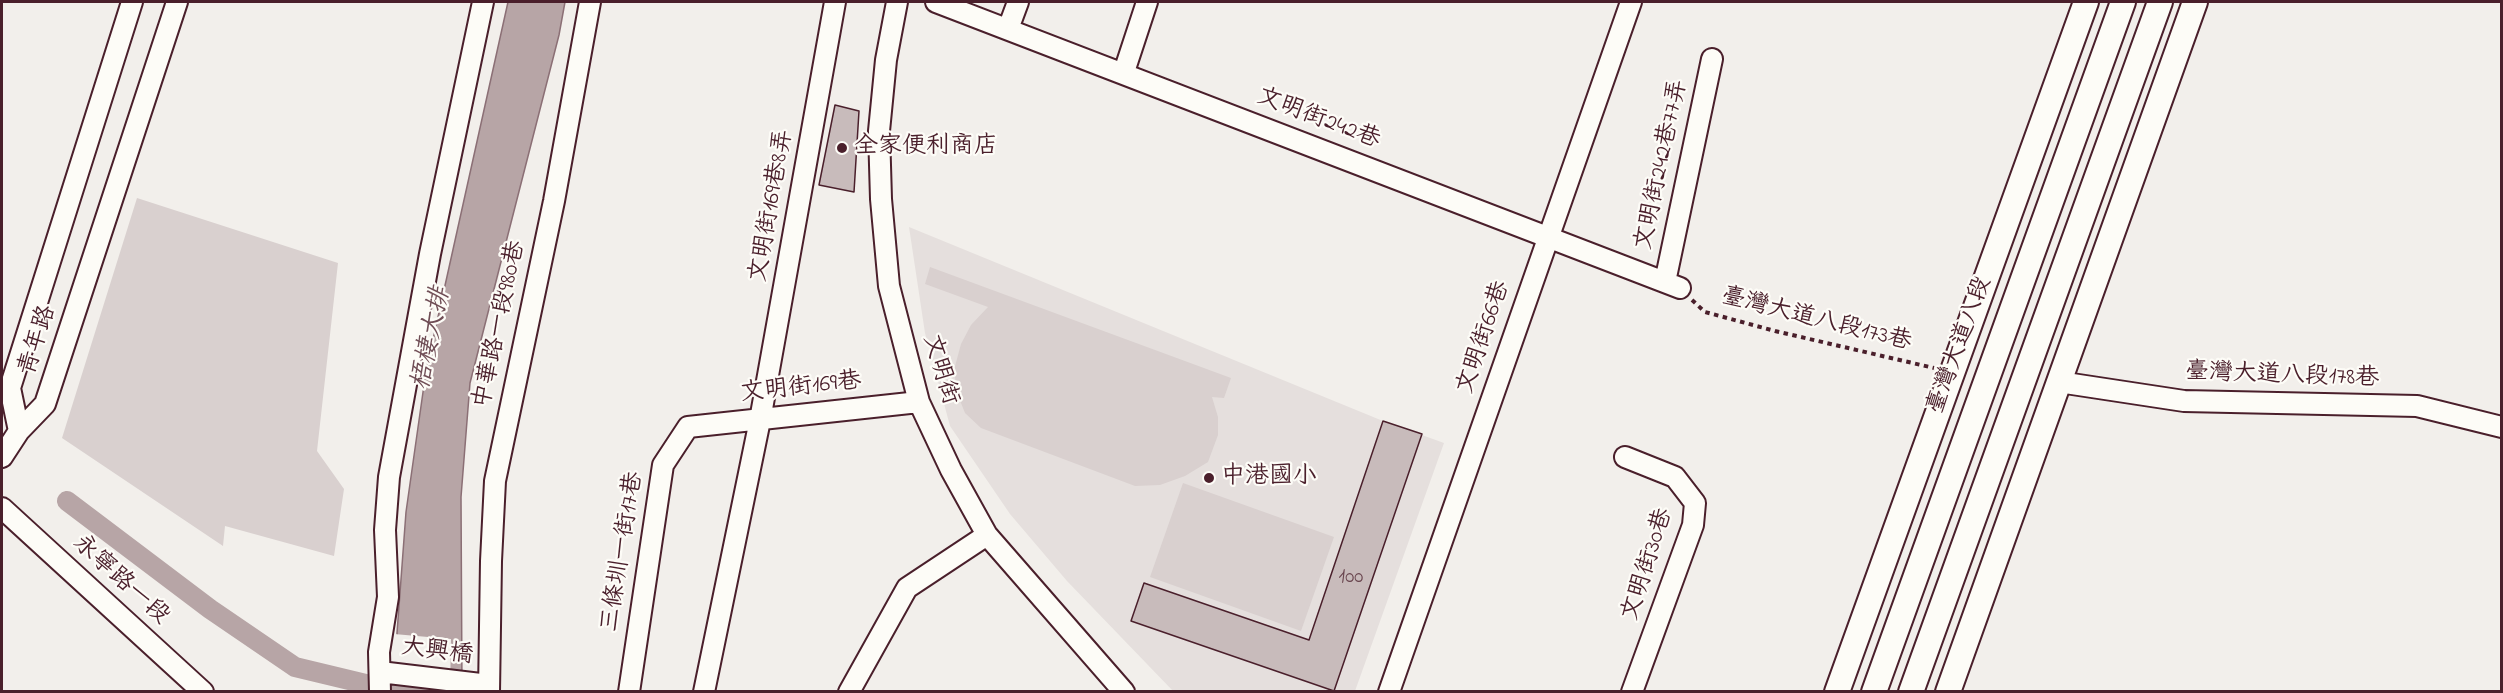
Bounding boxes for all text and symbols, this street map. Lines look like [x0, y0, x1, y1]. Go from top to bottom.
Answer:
street label: 文明街242巷77弄 [1631, 77, 1695, 253]
street label: 文明街242巷 [1252, 83, 1384, 157]
street label: 文明街169巷8弄 [745, 127, 801, 285]
place label: 全家便利商店 [854, 134, 998, 162]
marker: 全家便利商店 [835, 141, 849, 155]
street label: 中華路一段980巷 [469, 239, 533, 411]
street label: 臺灣大道八段 [1923, 273, 1999, 419]
street label: 文明街66巷 [1452, 278, 1518, 398]
street label: 臺灣大道八段173巷 [1718, 283, 1914, 359]
water label: 梧棲大排 [407, 285, 459, 393]
street label: 青年路 [14, 302, 64, 380]
street label: 文明街 [915, 331, 963, 409]
street label: 臺灣大道八段178巷 [2184, 359, 2380, 395]
street label: 文明街169巷 [739, 368, 863, 410]
place label: 中港國小 [1221, 464, 1317, 492]
street label: 三條圳一街17巷 [597, 470, 651, 634]
marker: 中港國小 [1202, 471, 1216, 485]
street label: 文明街30巷 [1617, 505, 1681, 625]
street label: 永寧路一段 [66, 530, 174, 632]
house number: 100 [1339, 566, 1363, 592]
street label: 大興橋 [400, 634, 474, 672]

